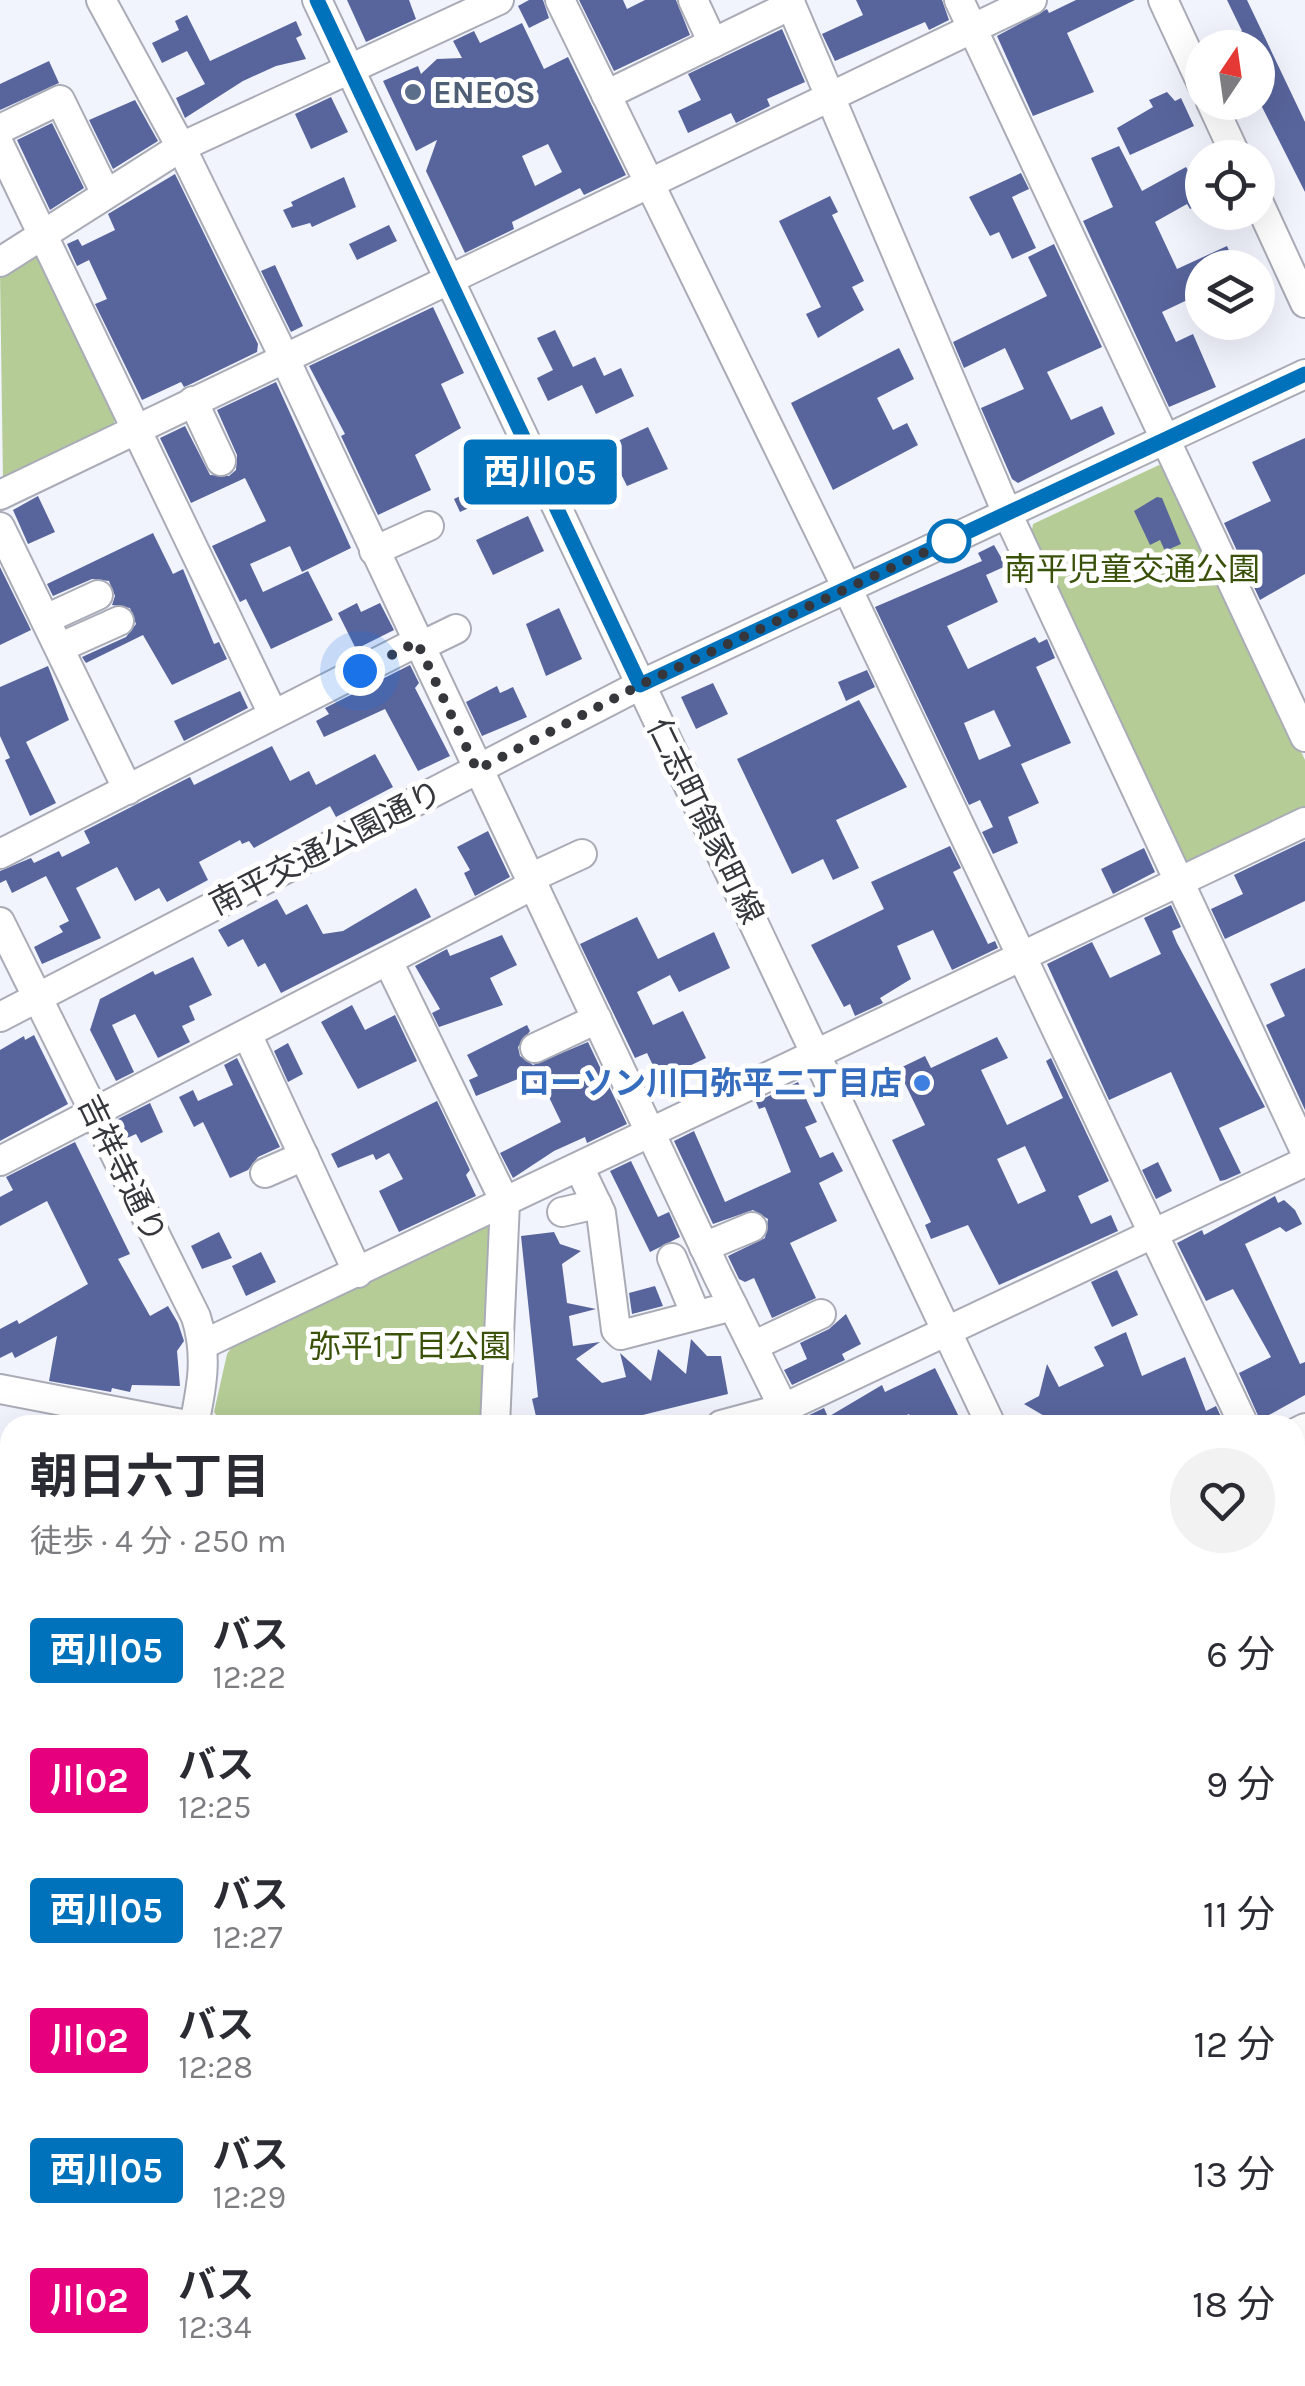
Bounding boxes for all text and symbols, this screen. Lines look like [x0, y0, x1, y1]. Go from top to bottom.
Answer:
north arrow [1185, 30, 1275, 120]
map controls [1185, 30, 1275, 340]
place label: ENEOS [433, 74, 536, 111]
marker: ENEOS [402, 81, 424, 103]
button: locate [1185, 140, 1275, 230]
button: layers [1185, 250, 1275, 340]
line badge: 西川05 [470, 440, 610, 504]
text: 西川05 [484, 452, 596, 493]
unlabelled marker [928, 520, 970, 562]
park label: 南平児童交通公園 [1004, 551, 1260, 588]
your location [335, 646, 385, 696]
street label: 仁志町領家町線 [639, 712, 771, 930]
street label: 南平交通公園通り [204, 773, 448, 923]
place label: ローソン川口弥平二丁目店 [518, 1065, 902, 1102]
marker: ローソン川口弥平二丁目店 [911, 1072, 933, 1094]
street label: 吉祥寺通り [70, 1089, 174, 1249]
park label: 弥平1丁目公園 [309, 1328, 511, 1365]
button: heart [1170, 1448, 1275, 1553]
text: 朝日六丁目 [30, 1449, 270, 1505]
text: 徒歩 · 4 分 · 250 m [30, 1523, 286, 1560]
text: バス [213, 1613, 289, 1658]
text: 西川05 [50, 1630, 163, 1671]
text: 6 分 [1206, 1632, 1275, 1677]
text: 12:22 [213, 1659, 286, 1696]
text: バス [178, 1743, 254, 1788]
text: 川02 [50, 1760, 128, 1801]
text: 9 分 [1206, 1762, 1275, 1807]
text: 12:25 [178, 1789, 251, 1826]
text: バス [213, 1873, 289, 1918]
text: 西川05 [50, 1890, 163, 1931]
text: 11 分 [1203, 1892, 1275, 1937]
text: 12:27 [213, 1919, 283, 1956]
text: バス [178, 2003, 254, 2048]
text: 川02 [50, 2020, 128, 2061]
text: 12 分 [1193, 2022, 1275, 2067]
text: 12:28 [178, 2049, 253, 2086]
text: バス [213, 2133, 289, 2178]
text: 西川05 [50, 2150, 163, 2191]
text: 13 分 [1193, 2152, 1275, 2197]
text: 12:29 [213, 2179, 286, 2216]
text: バス [178, 2263, 254, 2308]
text: 川02 [50, 2280, 128, 2321]
text: 18 分 [1192, 2282, 1275, 2327]
text: 12:34 [178, 2309, 252, 2346]

